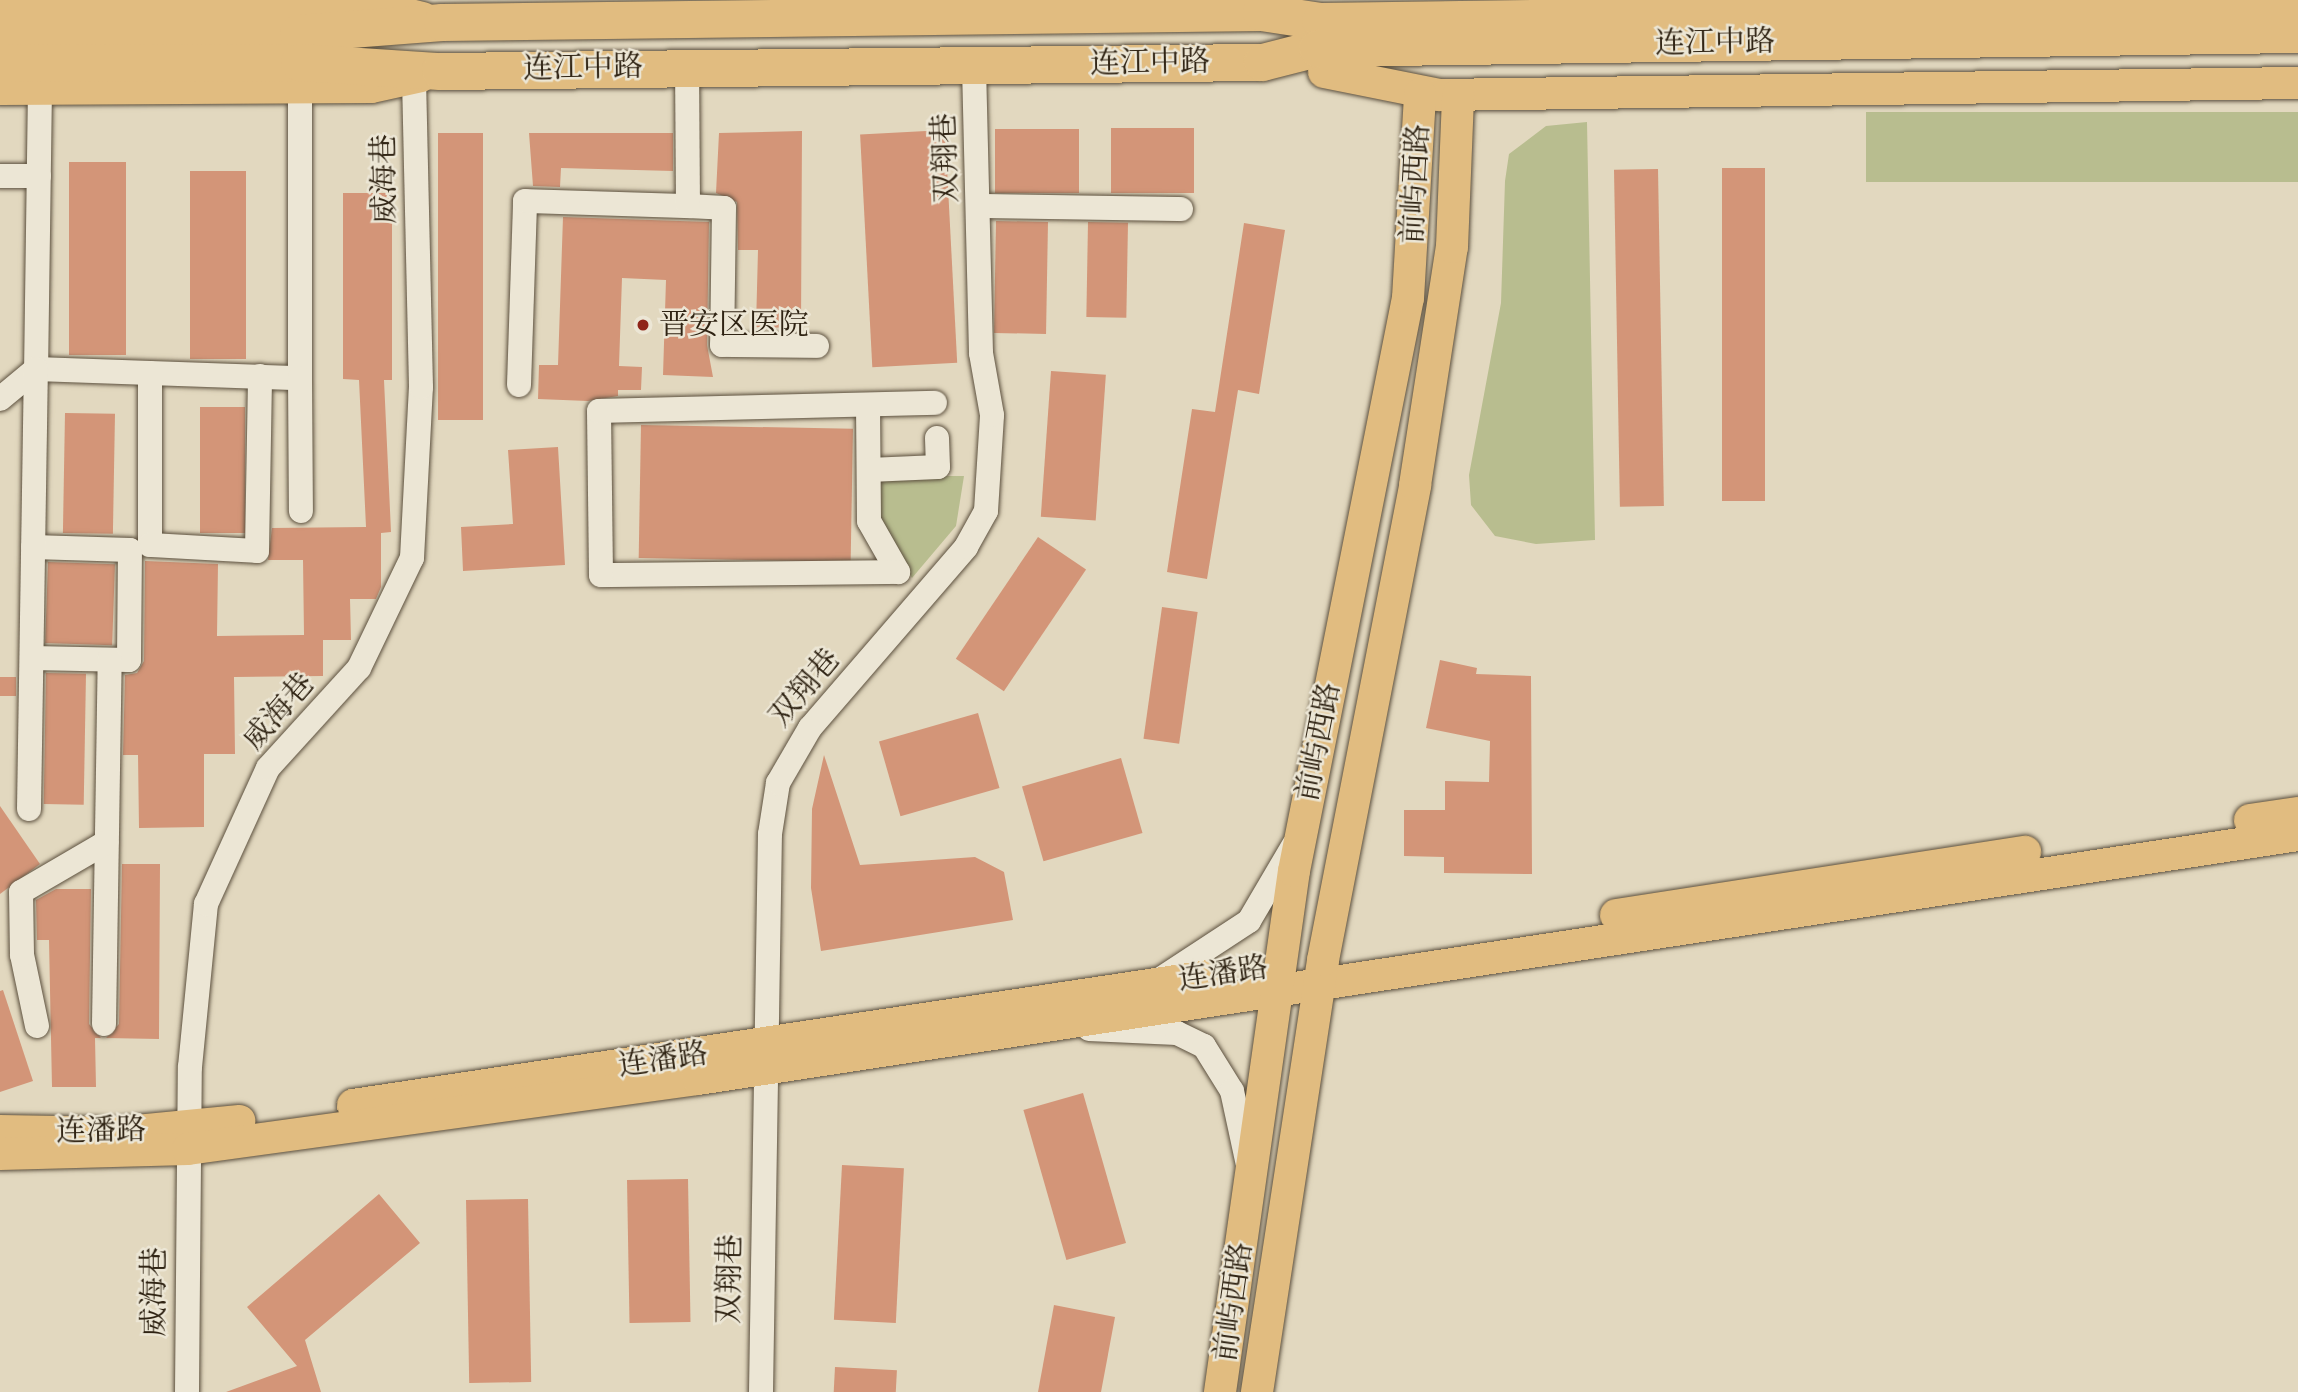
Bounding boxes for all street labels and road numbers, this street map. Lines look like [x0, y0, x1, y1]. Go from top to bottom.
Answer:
street label: 连江中路 [1655, 24, 1775, 62]
street label: 连江中路 [1090, 44, 1210, 82]
street label: 连江中路 [523, 49, 643, 87]
street label: 双翔巷 [926, 112, 966, 204]
street label: 前屿西路 [1395, 123, 1437, 245]
street label: 威海巷 [366, 134, 404, 224]
street label: 双翔巷 [762, 642, 848, 734]
street label: 威海巷 [236, 666, 322, 758]
street label: 前屿西路 [1290, 680, 1348, 804]
street label: 连潘路 [1176, 950, 1270, 998]
street label: 连潘路 [616, 1036, 710, 1084]
street label: 连潘路 [56, 1112, 146, 1150]
street label: 双翔巷 [711, 1234, 749, 1324]
street label: 前屿西路 [1208, 1240, 1260, 1364]
street label: 威海巷 [137, 1247, 173, 1337]

